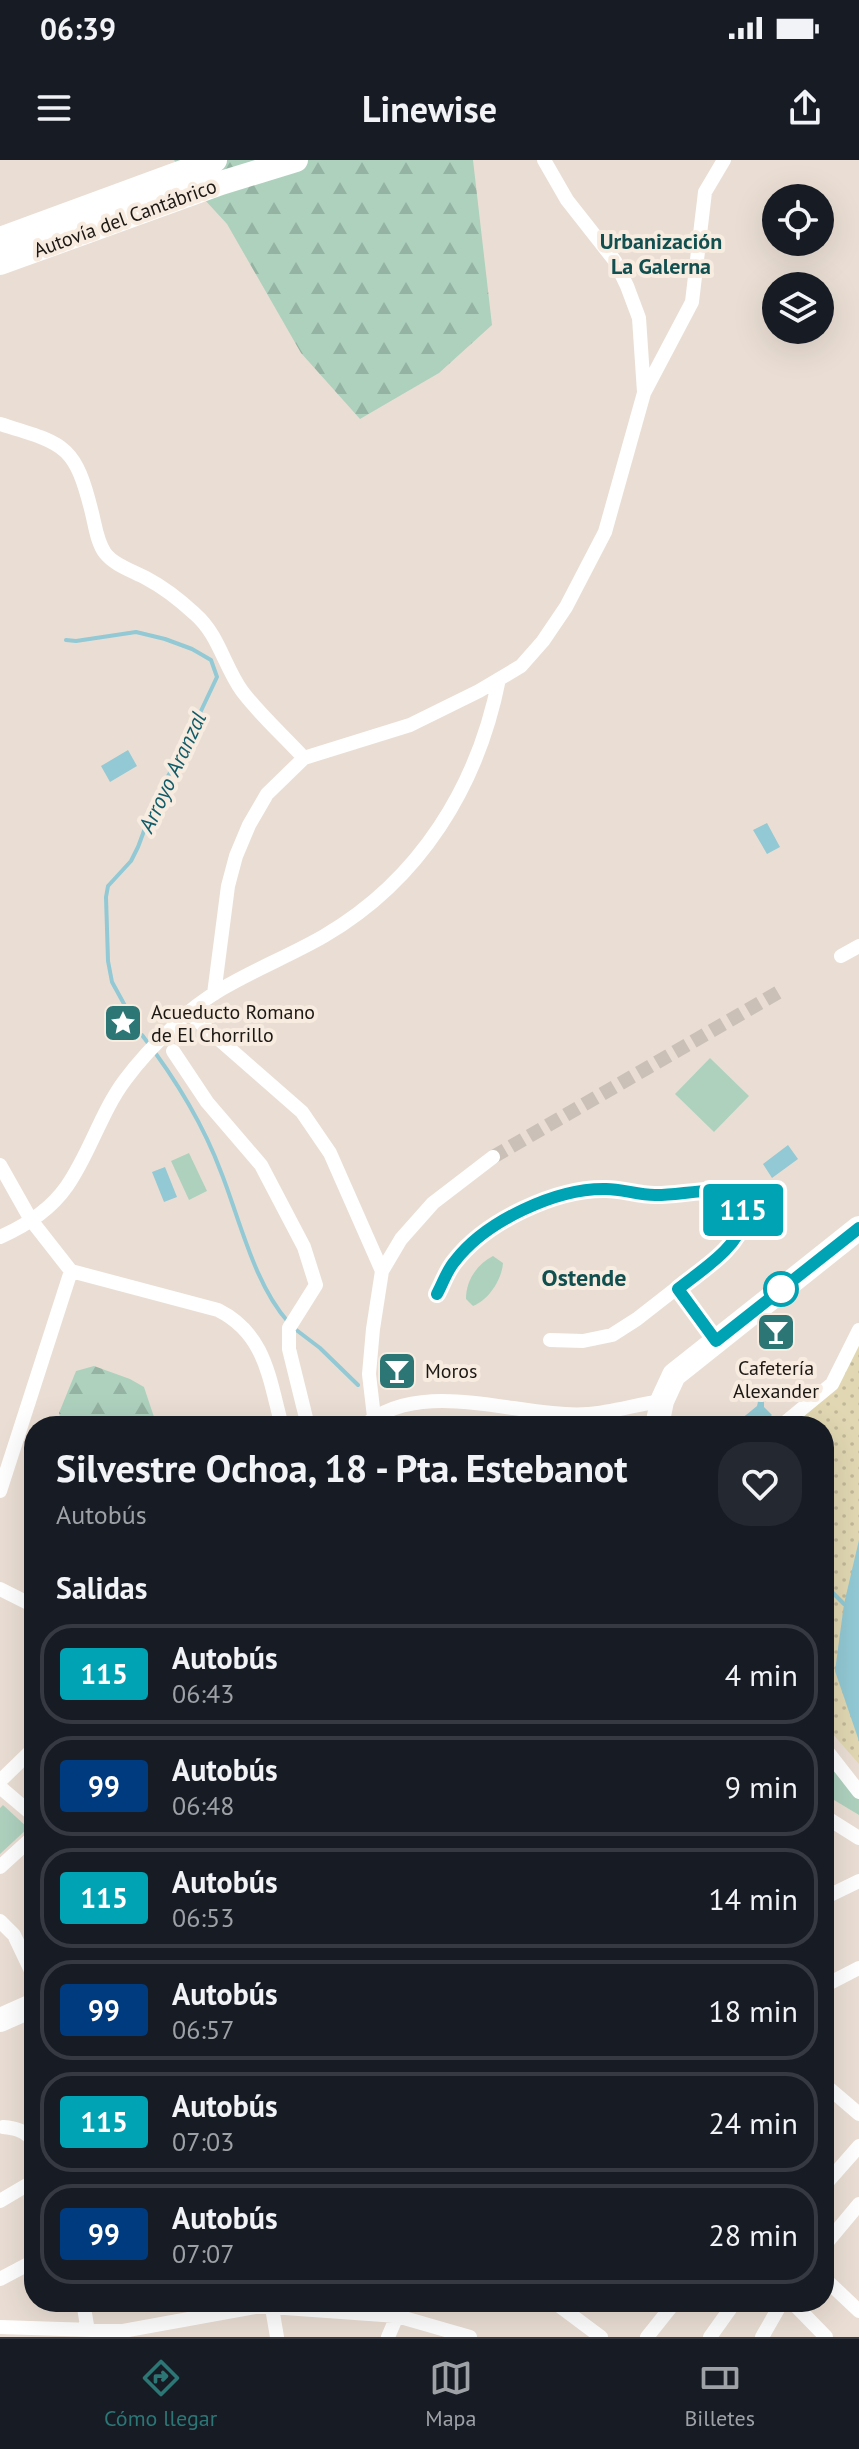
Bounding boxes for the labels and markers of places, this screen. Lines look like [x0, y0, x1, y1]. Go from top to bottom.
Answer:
place label: Acueducto Romano de El Chorrillo [151, 999, 315, 1048]
place icon: Acueducto Romano de El Chorrillo [102, 1002, 144, 1044]
unlabelled marker [764, 1272, 798, 1306]
bar icon: Cafetería Alexander [755, 1311, 797, 1353]
bar icon: Moros [376, 1350, 418, 1392]
place label: Cafetería Alexander [733, 1355, 819, 1404]
place label: Moros [425, 1358, 477, 1384]

